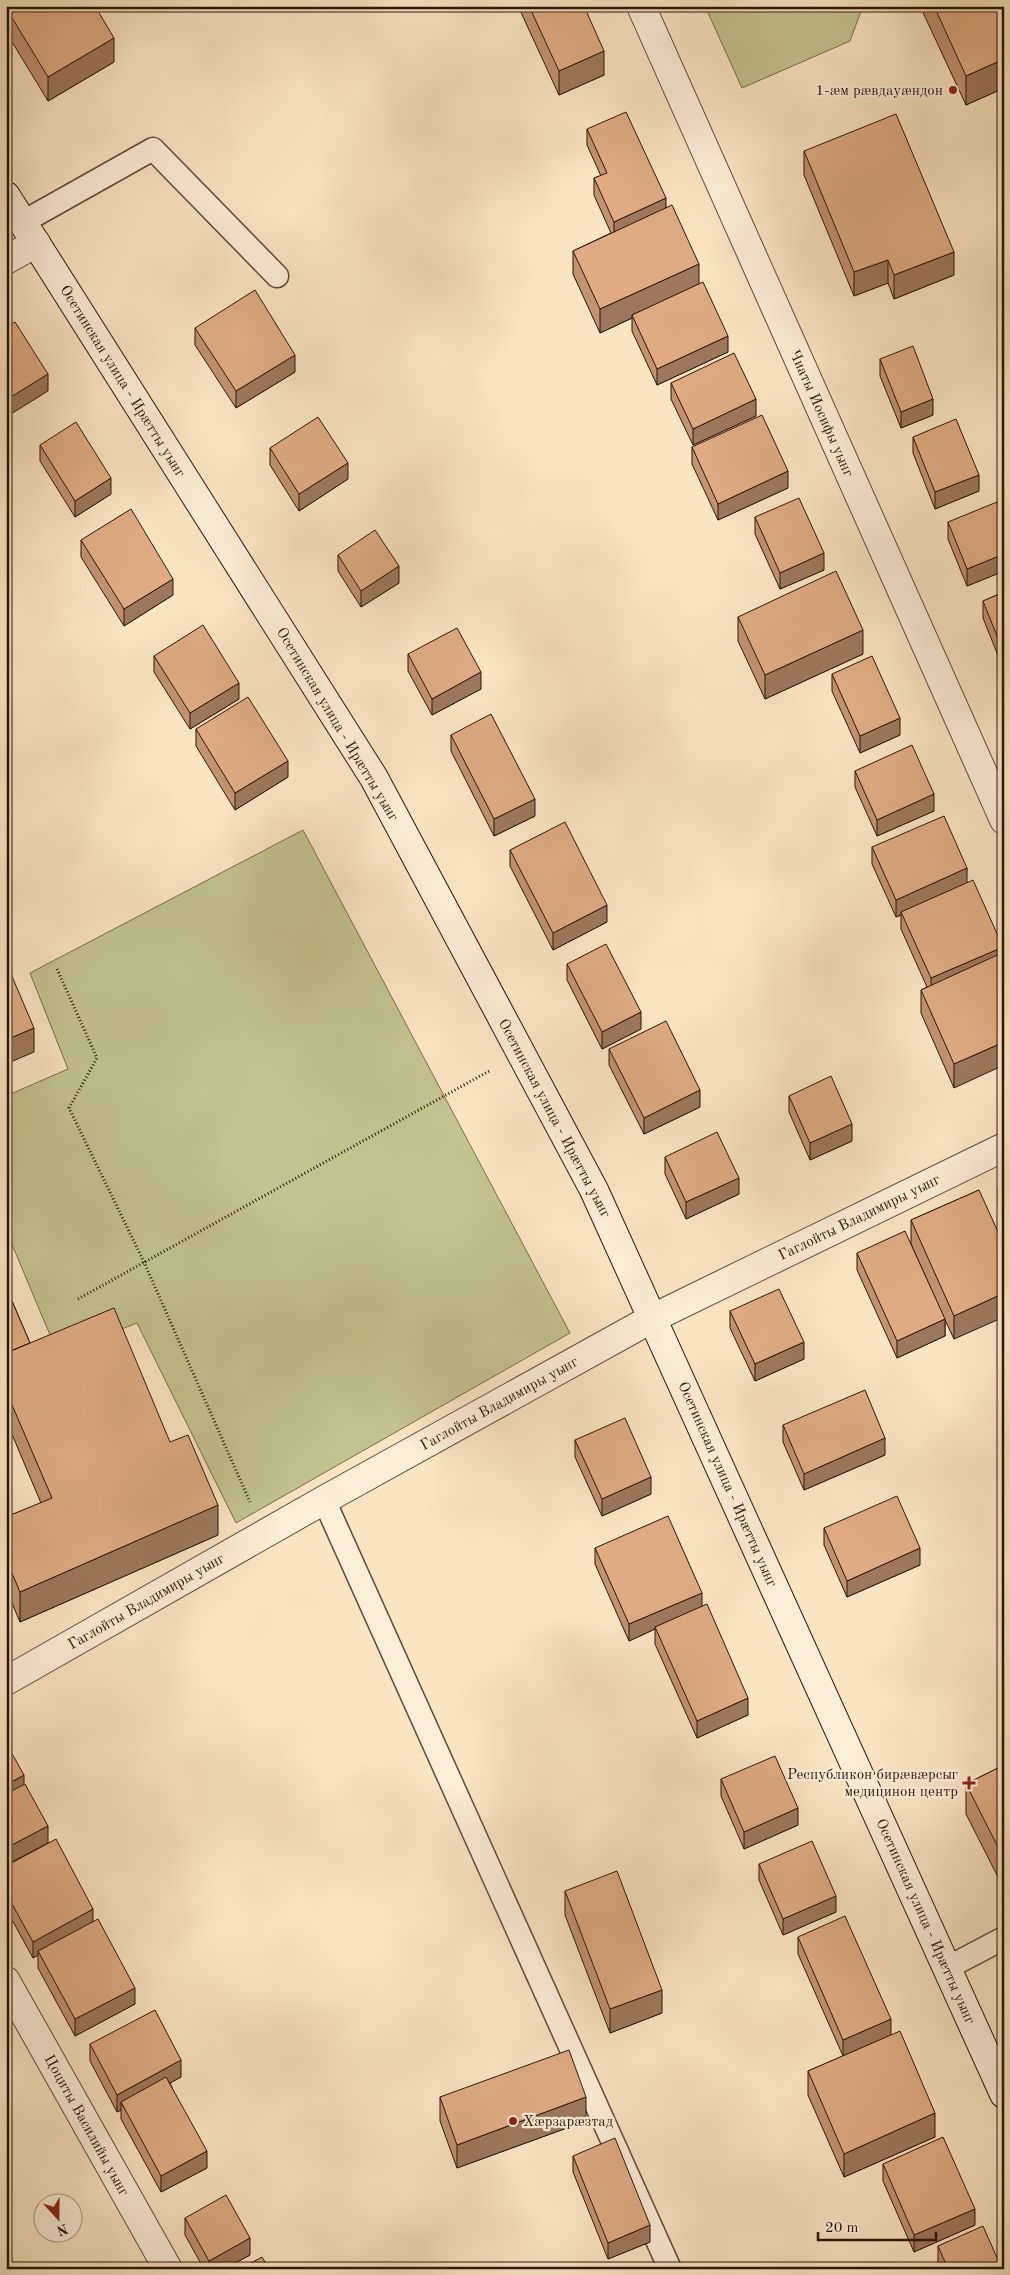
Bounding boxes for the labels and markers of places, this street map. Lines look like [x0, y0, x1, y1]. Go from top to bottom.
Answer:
place label: 1-æм рӕвдауӕндон [815, 84, 943, 99]
marker: 1-æм рӕвдауӕндон [947, 84, 959, 96]
place label: Республикон бирæвæрсыг медицинон центр [787, 1768, 958, 1800]
marker: Республикон бирæвæрсыг медицинон центр [962, 1776, 976, 1790]
marker: Хæрзарæзтад [507, 2115, 519, 2127]
place label: Хæрзарæзтад [523, 2115, 614, 2130]

